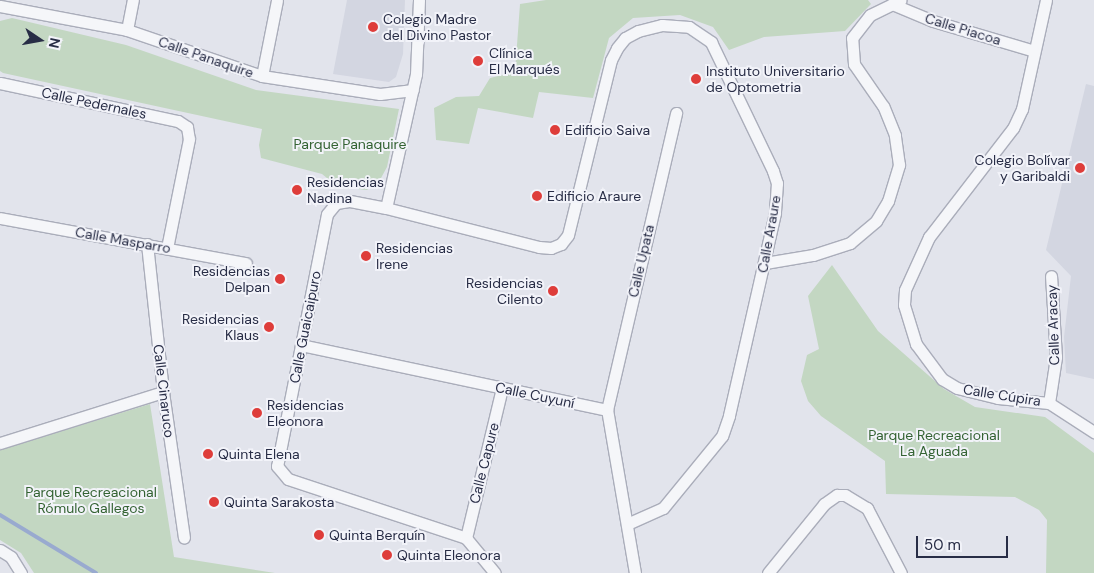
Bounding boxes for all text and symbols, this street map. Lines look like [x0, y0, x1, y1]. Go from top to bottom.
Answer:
street label: Calle Piacoa [923, 9, 1003, 49]
place label: Colegio Madre del Divino Pastor [383, 11, 491, 44]
north arrow [15, 15, 65, 65]
marker: Colegio Madre del Divino Pastor [367, 21, 379, 33]
street label: Calle Panaquire [156, 33, 256, 81]
text: N [45, 36, 65, 50]
place label: Clínica El Marqués [489, 45, 560, 78]
marker: Clínica El Marqués [471, 54, 485, 68]
place label: Instituto Universitario de Optometria [706, 63, 845, 95]
marker: Instituto Universitario de Optometria [690, 73, 702, 85]
street label: Calle Pedernales [40, 84, 148, 122]
place label: Edificio Saiva [565, 122, 650, 138]
marker: Edificio Saiva [549, 124, 561, 136]
park label: Parque Panaquire [294, 136, 406, 152]
place label: Colegio Bolívar y Garibaldi [975, 152, 1070, 184]
marker: Colegio Bolívar y Garibaldi [1074, 162, 1086, 174]
place label: Residencias Nadina [307, 174, 384, 206]
marker: Residencias Nadina [291, 184, 303, 196]
place label: Edificio Araure [547, 188, 641, 204]
marker: Edificio Araure [531, 190, 543, 202]
street label: Calle Araure [754, 194, 784, 274]
street label: Calle Masparro [74, 223, 172, 257]
street label: Calle Upata [624, 223, 658, 299]
place label: Residencias Irene [376, 240, 453, 272]
marker: Residencias Irene [360, 250, 372, 262]
place label: Residencias Delpan [193, 263, 270, 296]
street label: Calle Guaicaipuro [286, 269, 324, 385]
marker: Residencias Delpan [274, 273, 286, 285]
place label: Residencias Cilento [466, 275, 543, 308]
street label: Calle Aracay [1043, 284, 1063, 366]
marker: Residencias Cilento [547, 285, 559, 297]
place label: Residencias Klaus [182, 311, 259, 344]
marker: Residencias Klaus [263, 321, 275, 333]
street label: Calle Cinaruco [150, 343, 178, 439]
street label: Calle Cuyuní [494, 378, 576, 412]
street label: Calle Cúpira [962, 381, 1042, 409]
place label: Residencias Eleonora [267, 397, 344, 430]
marker: Residencias Eleonora [251, 407, 263, 419]
street label: Calle Capure [466, 421, 502, 505]
park label: Parque Recreacional La Aguada [868, 427, 1000, 460]
place label: Quinta Elena [218, 446, 300, 462]
marker: Quinta Elena [202, 448, 214, 460]
park label: Parque Recreacional Rómulo Gallegos [25, 484, 157, 516]
place label: Quinta Sarakosta [224, 494, 334, 510]
marker: Quinta Sarakosta [208, 496, 220, 508]
scale bar [919, 526, 1012, 558]
place label: Quinta Berquín [329, 527, 425, 543]
marker: Quinta Berquín [313, 529, 325, 541]
text: 50 m [924, 535, 961, 555]
place label: Quinta Eleonora [397, 547, 501, 563]
marker: Quinta Eleonora [381, 549, 393, 561]

